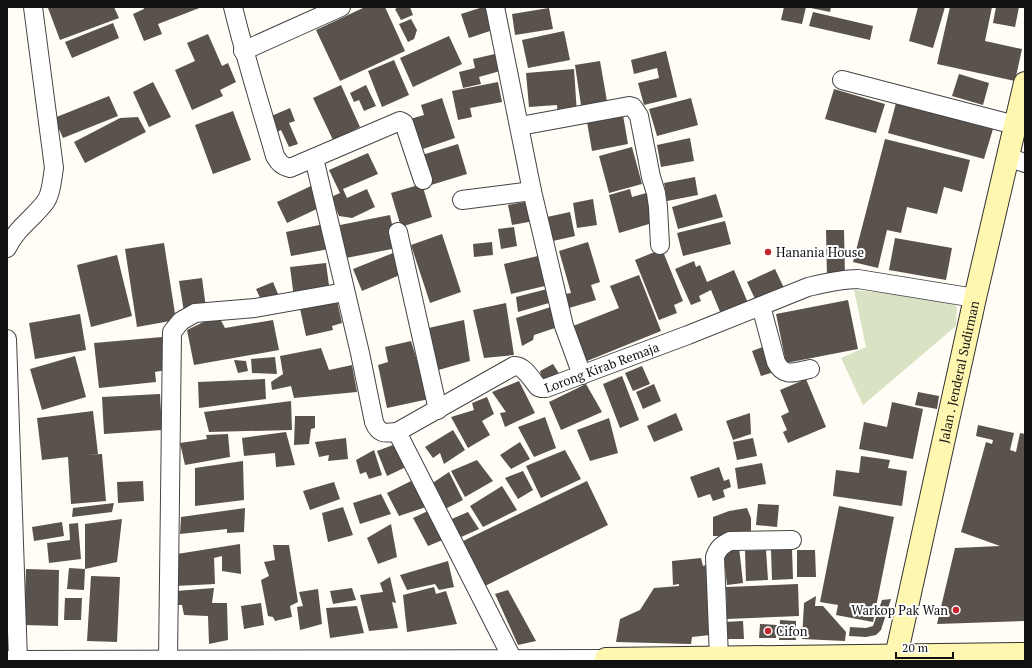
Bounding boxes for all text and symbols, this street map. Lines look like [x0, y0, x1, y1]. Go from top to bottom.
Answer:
place label: Hanania House [776, 243, 864, 261]
marker: Hanania House [763, 247, 773, 257]
street label: Jalan . Jenderal Sudirman [934, 299, 983, 445]
street label: Lorong Kirab Remaja [542, 337, 662, 397]
place label: Warkop Pak Wan [851, 601, 948, 619]
marker: Warkop Pak Wan [951, 605, 961, 615]
place label: Cifon [776, 622, 808, 640]
marker: Cifon [763, 626, 773, 636]
scale bar [896, 634, 953, 660]
text: 20 m [902, 640, 929, 655]

